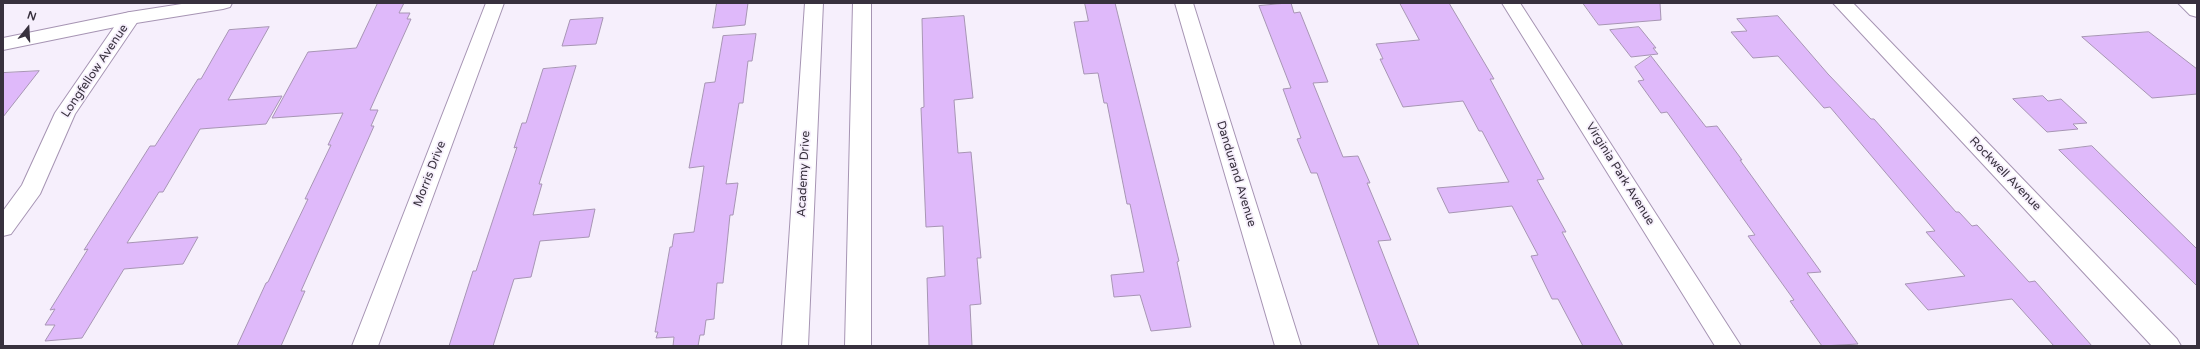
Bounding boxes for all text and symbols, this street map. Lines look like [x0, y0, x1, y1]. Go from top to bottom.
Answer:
north arrow [8, 8, 48, 48]
text: N [26, 9, 38, 24]
street label: Longfellow Avenue [59, 22, 131, 120]
street label: Dandurand Avenue [1213, 119, 1259, 229]
street label: Virginia Park Avenue [1583, 120, 1657, 228]
street label: Academy Drive [795, 131, 813, 217]
street label: Rockwell Avenue [1966, 134, 2044, 214]
street label: Morris Drive [411, 139, 449, 209]

